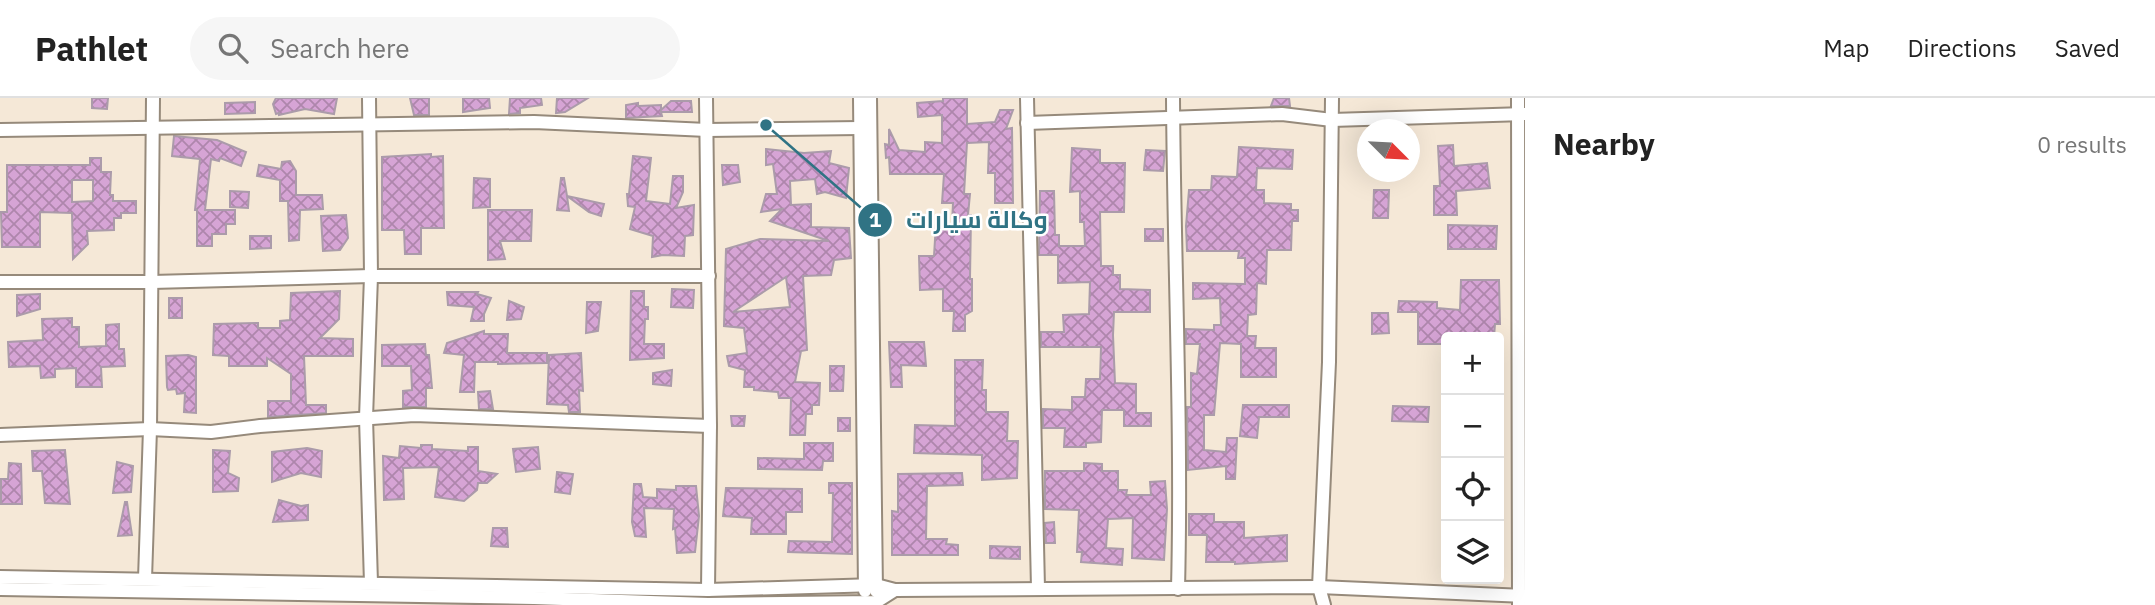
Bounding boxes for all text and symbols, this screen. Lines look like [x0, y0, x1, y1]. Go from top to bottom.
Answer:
search box [190, 17, 680, 80]
text: Pathlet [35, 27, 148, 70]
icon: search [214, 29, 252, 67]
text: Search here [270, 31, 410, 65]
text: Map [1823, 32, 1869, 64]
text: Directions [1907, 32, 2017, 64]
text: Saved [2055, 32, 2120, 64]
north arrow [1357, 119, 1420, 182]
text: Nearby [1553, 124, 1655, 163]
text: 0 results [2037, 129, 2127, 159]
callout: وكالة سيارات [858, 198, 1062, 243]
text: وكالة سيارات [906, 203, 1048, 235]
text: 1 [869, 205, 882, 233]
map controls [1441, 332, 1504, 584]
button: + [1441, 332, 1504, 395]
button: − [1441, 395, 1504, 458]
button: locate [1441, 458, 1504, 521]
button: layers [1441, 521, 1504, 584]

